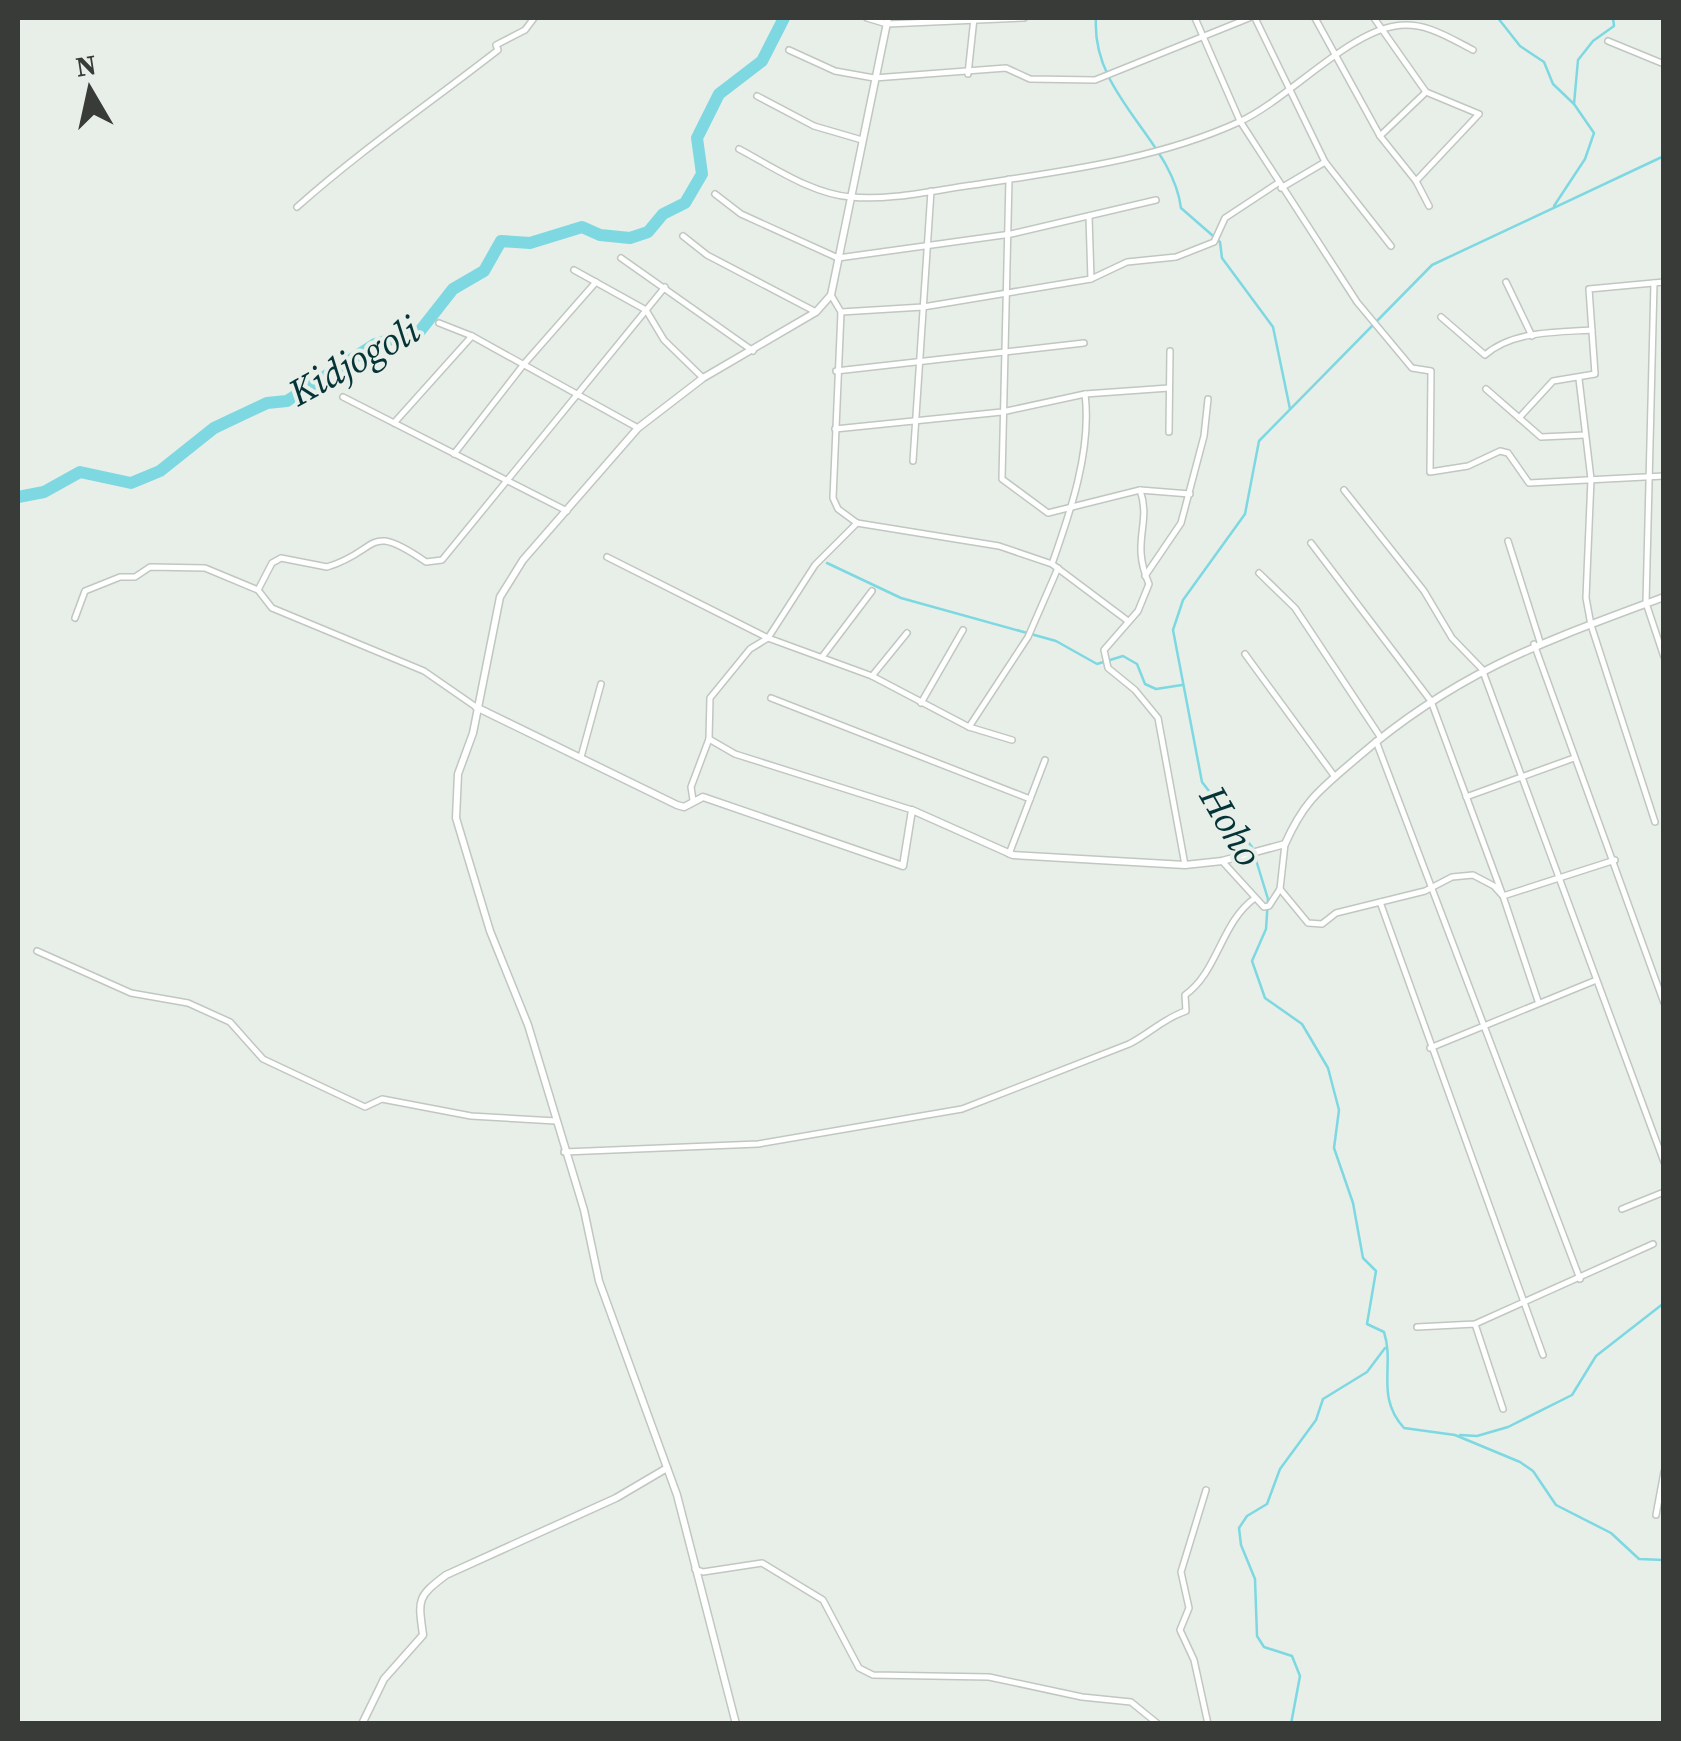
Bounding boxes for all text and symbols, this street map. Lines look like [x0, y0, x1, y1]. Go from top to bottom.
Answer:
north arrow [40, 40, 140, 140]
text: N [73, 45, 99, 86]
water label: Kidjogoli [278, 304, 429, 419]
water label: Hoho [1187, 775, 1275, 876]

